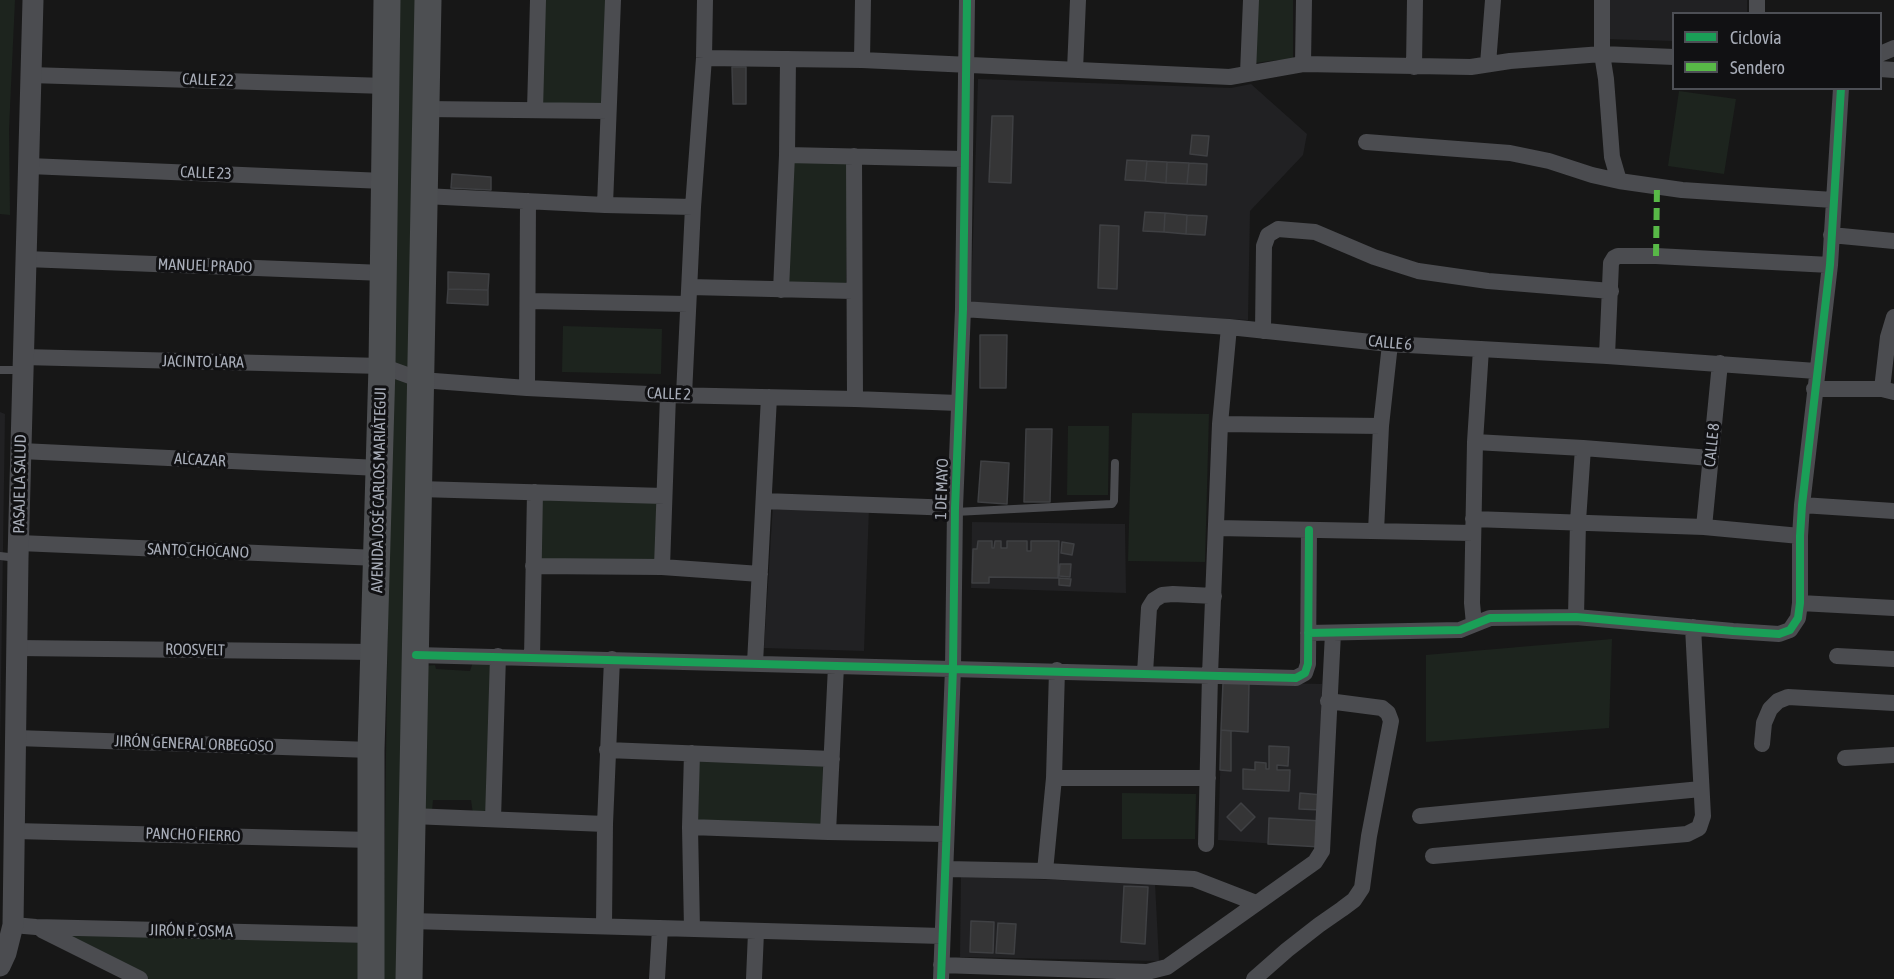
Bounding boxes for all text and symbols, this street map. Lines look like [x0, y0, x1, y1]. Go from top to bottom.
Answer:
legend [1672, 12, 1882, 90]
text: Ciclovía [1730, 27, 1782, 48]
text: Sendero [1730, 57, 1785, 78]
street label: CALLE 22 [182, 70, 234, 90]
street label: CALLE 23 [180, 163, 232, 183]
street label: MANUEL PRADO [157, 255, 253, 277]
street label: CALLE 6 [1367, 332, 1413, 354]
street label: JACINTO LARA [162, 352, 244, 372]
street label: CALLE 2 [647, 384, 691, 404]
street label: AVENIDA JOSÉ CARLOS MARIÁTEGUI [368, 387, 390, 593]
street label: CALLE 8 [1700, 422, 1724, 468]
street label: PASAJE LA SALUD [10, 434, 30, 534]
street label: ALCAZAR [174, 449, 226, 471]
street label: 1 DE MAYO [931, 458, 953, 520]
street label: SANTO CHOCANO [147, 540, 249, 562]
street label: ROOSVELT [165, 640, 225, 660]
street label: JIRÓN GENERAL ORBEGOSO [114, 732, 274, 756]
street label: PANCHO FIERRO [145, 824, 241, 846]
street label: JIRÓN P. OSMA [149, 921, 233, 941]

